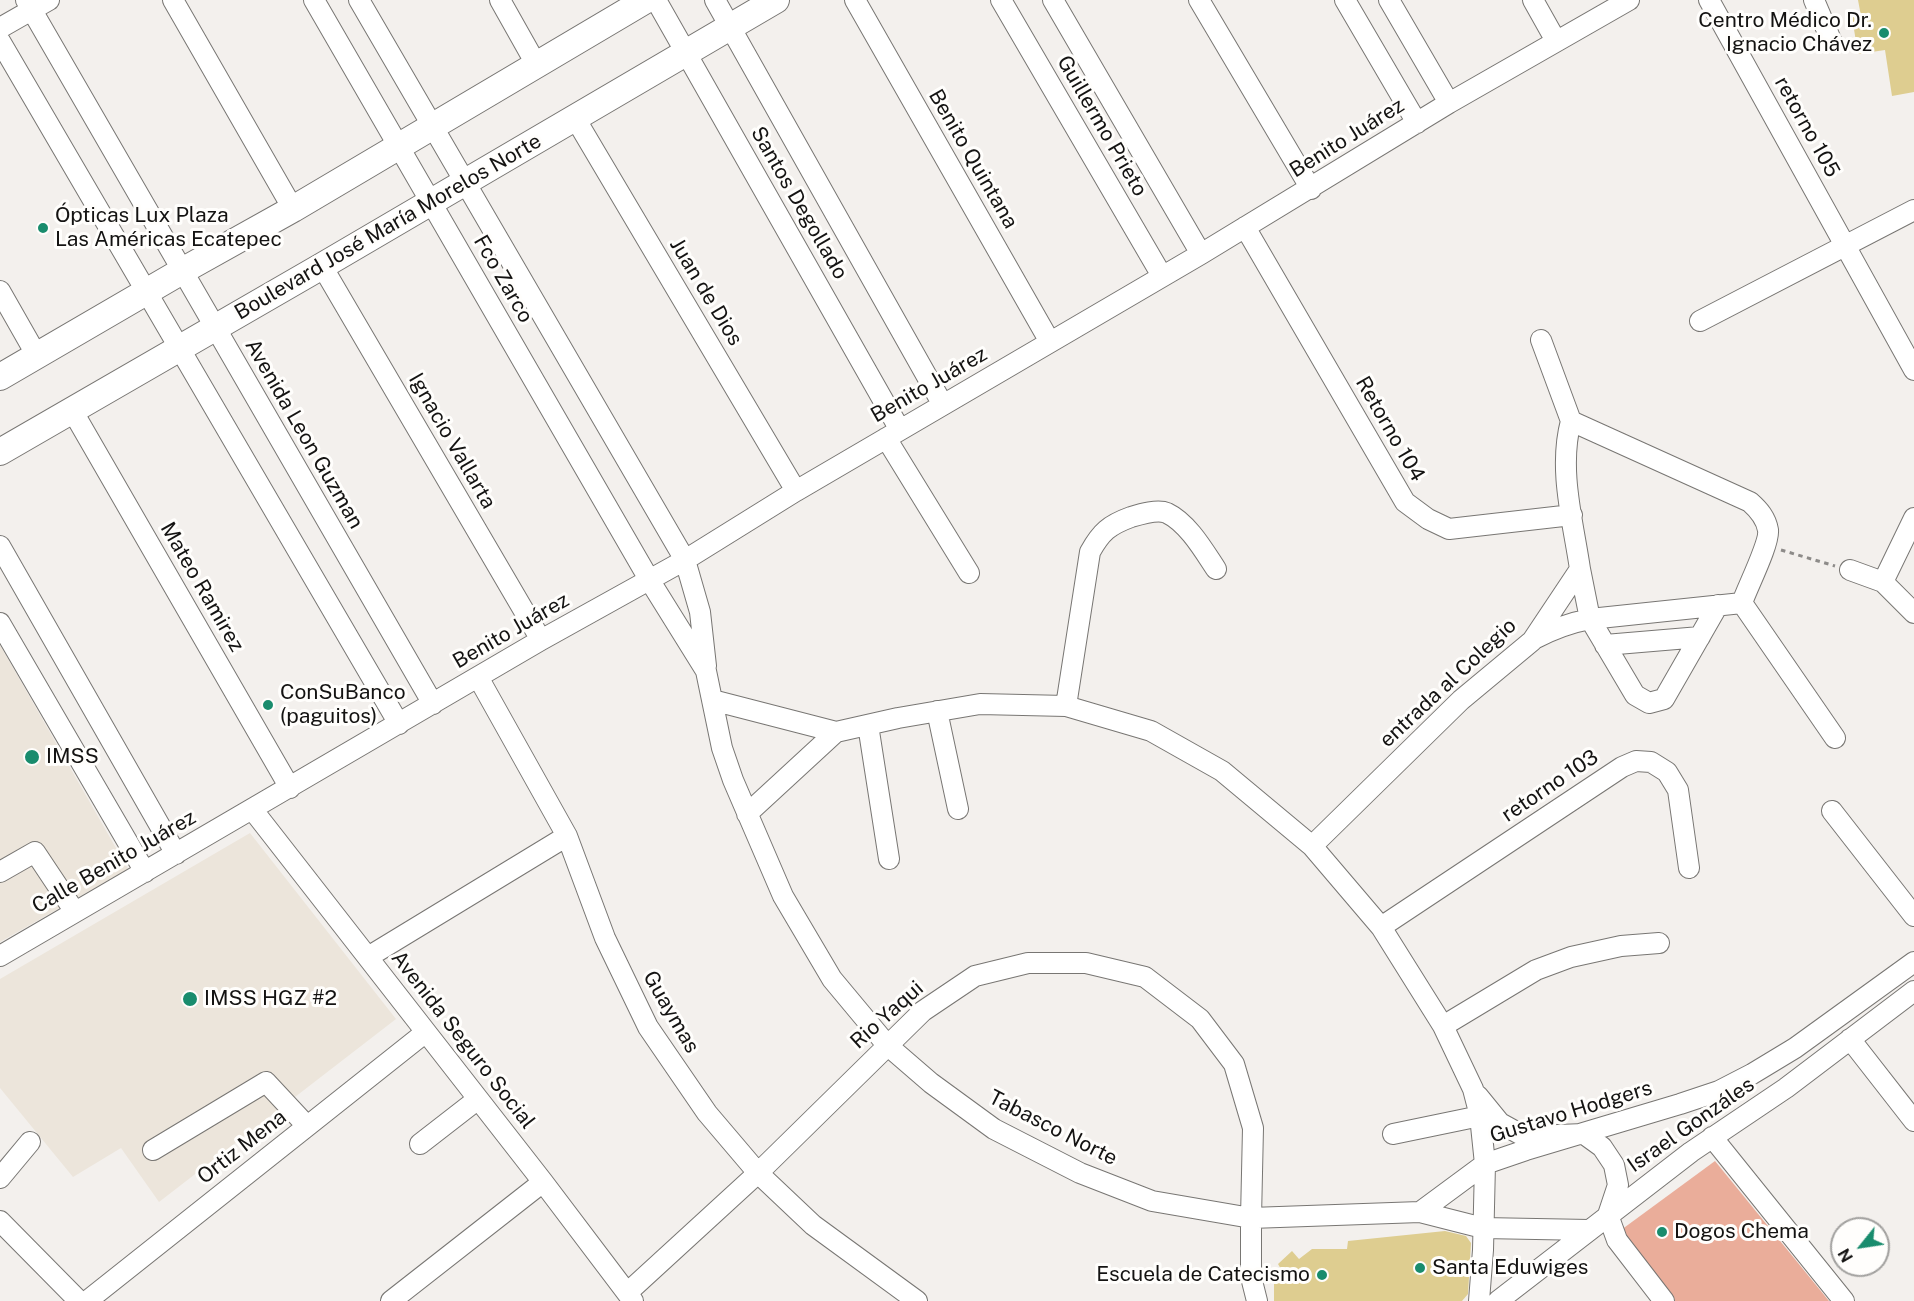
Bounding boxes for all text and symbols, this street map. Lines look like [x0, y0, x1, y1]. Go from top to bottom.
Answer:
place label: Centro Médico Dr. Ignacio Chávez [1698, 8, 1872, 58]
marker: Centro Médico Dr. Ignacio Chávez [1877, 26, 1891, 40]
street label: Guillermo Prieto [1052, 51, 1152, 201]
street label: retorno 105 [1769, 72, 1845, 182]
street label: Benito Quintana [923, 85, 1023, 233]
street label: Benito Juárez [1285, 93, 1409, 183]
street label: Santos Degollado [745, 122, 853, 284]
street label: Boulevard José María Morelos Norte [230, 129, 546, 325]
place label: Ópticas Lux Plaza Las Américas Ecatepec [55, 203, 282, 253]
marker: Ópticas Lux Plaza Las Américas Ecatepec [36, 221, 50, 235]
street label: Fco Zarco [468, 231, 538, 327]
street label: Juan de Dios [664, 234, 748, 350]
street label: Avenida Leon Guzman [239, 335, 369, 533]
street label: Benito Juárez [866, 342, 992, 428]
street label: Ignacio Vallarta [403, 369, 501, 513]
street label: Retorno 104 [1350, 372, 1430, 486]
street label: Mateo Ramirez [155, 518, 249, 656]
street label: Benito Juárez [448, 588, 574, 674]
street label: entrada al Colegio [1374, 613, 1522, 753]
place label: ConSuBanco (paguitos) [280, 680, 406, 730]
marker: ConSuBanco (paguitos) [261, 698, 275, 712]
place label: IMSS [46, 744, 99, 770]
street label: retorno 103 [1497, 745, 1603, 827]
marker: IMSS [23, 748, 41, 766]
street label: Calle Benito Juárez [28, 805, 200, 919]
street label: Avenida Seguro Social [386, 946, 540, 1134]
street label: Guaymas [638, 967, 704, 1057]
street label: Rio Yaqui [845, 976, 929, 1054]
place label: IMSS HGZ #2 [204, 986, 337, 1012]
marker: IMSS HGZ #2 [181, 990, 199, 1008]
street label: Israel Gonzáles [1623, 1072, 1759, 1178]
street label: Gustavo Hodgers [1487, 1075, 1655, 1149]
street label: Tabasco Norte [984, 1085, 1122, 1171]
street label: Ortiz Mena [193, 1105, 291, 1189]
north arrow [1830, 1217, 1890, 1277]
place label: Dogos Chema [1674, 1219, 1809, 1245]
marker: Dogos Chema [1655, 1225, 1669, 1239]
text: N [1834, 1245, 1857, 1265]
place label: Santa Eduwiges [1432, 1255, 1588, 1281]
marker: Santa Eduwiges [1413, 1261, 1427, 1275]
place label: Escuela de Catecismo [1096, 1262, 1310, 1288]
marker: Escuela de Catecismo [1315, 1268, 1329, 1282]

